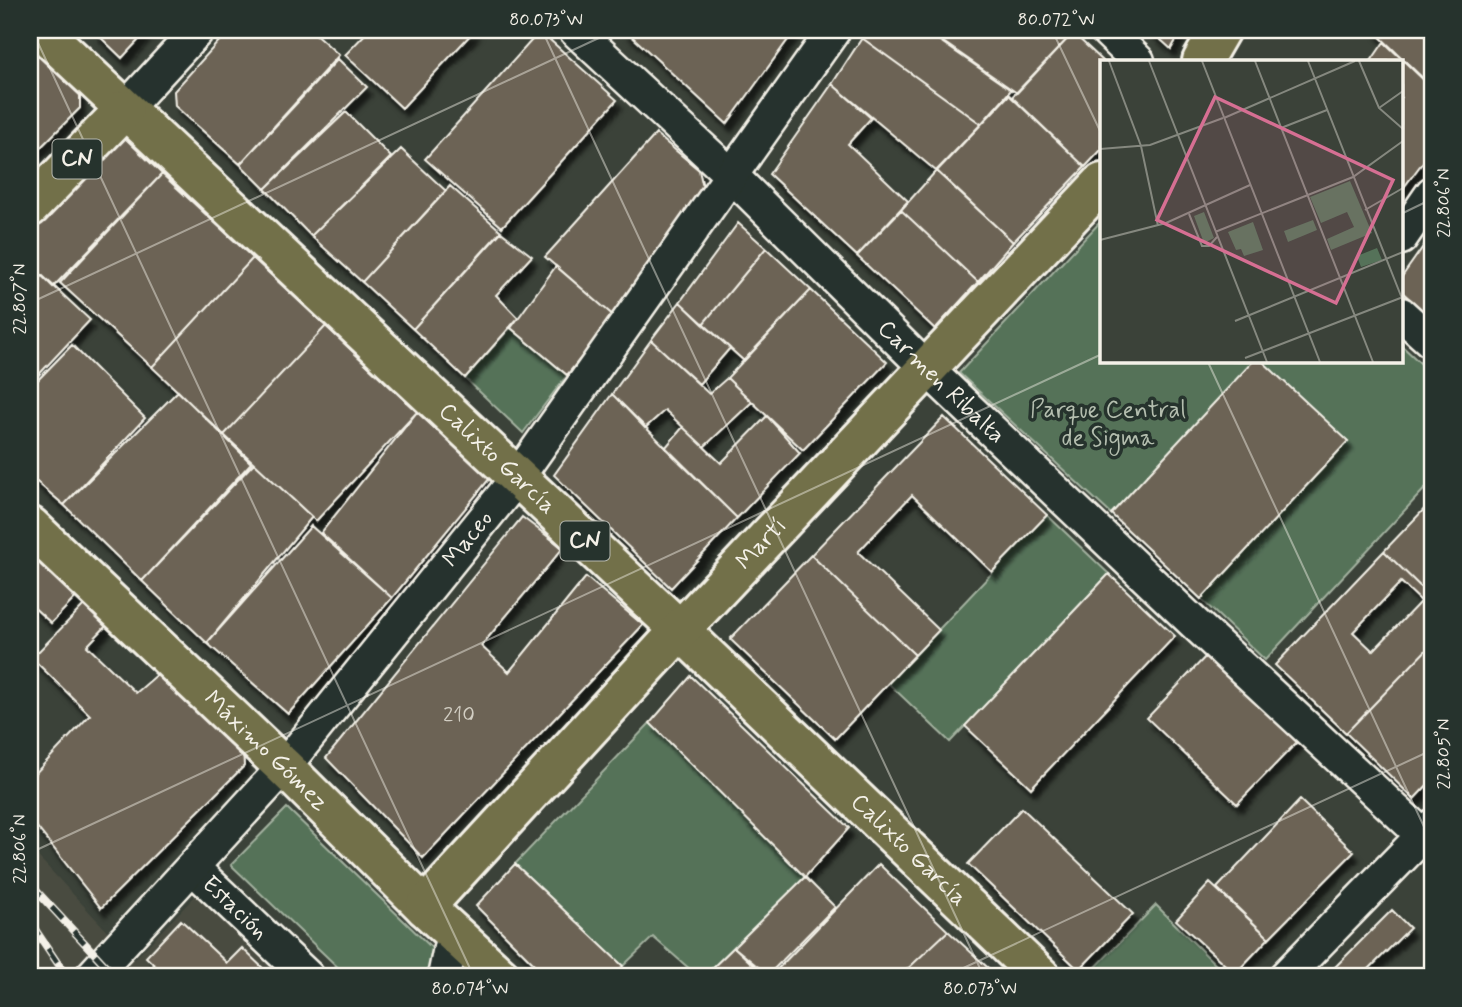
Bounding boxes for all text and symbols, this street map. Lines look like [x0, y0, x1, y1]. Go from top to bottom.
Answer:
text: 80.073°W [509, 8, 583, 32]
text: 80.072°W [1018, 8, 1094, 32]
inset map [1100, 60, 1402, 362]
road number: CN [52, 140, 102, 178]
text: 22.806°N [1432, 168, 1456, 238]
text: 22.807°N [8, 263, 32, 335]
street label: Carmen Ribalta [871, 313, 1012, 451]
park label: Parque Central de Sigma [1030, 395, 1186, 456]
street label: Calixto García [432, 396, 563, 521]
street label: Maceo [435, 504, 500, 574]
street label: Martí [729, 511, 794, 577]
road number: CN [560, 522, 610, 561]
street label: Máximo Gómez [197, 684, 335, 818]
house number: 210 [443, 701, 475, 729]
text: 22.805°N [1432, 718, 1456, 790]
street label: Calixto García [844, 787, 974, 913]
text: 22.806°N [8, 814, 32, 884]
street label: Estación [195, 869, 275, 947]
text: 80.074°W [432, 977, 508, 1001]
text: 80.073°W [943, 977, 1017, 1001]

